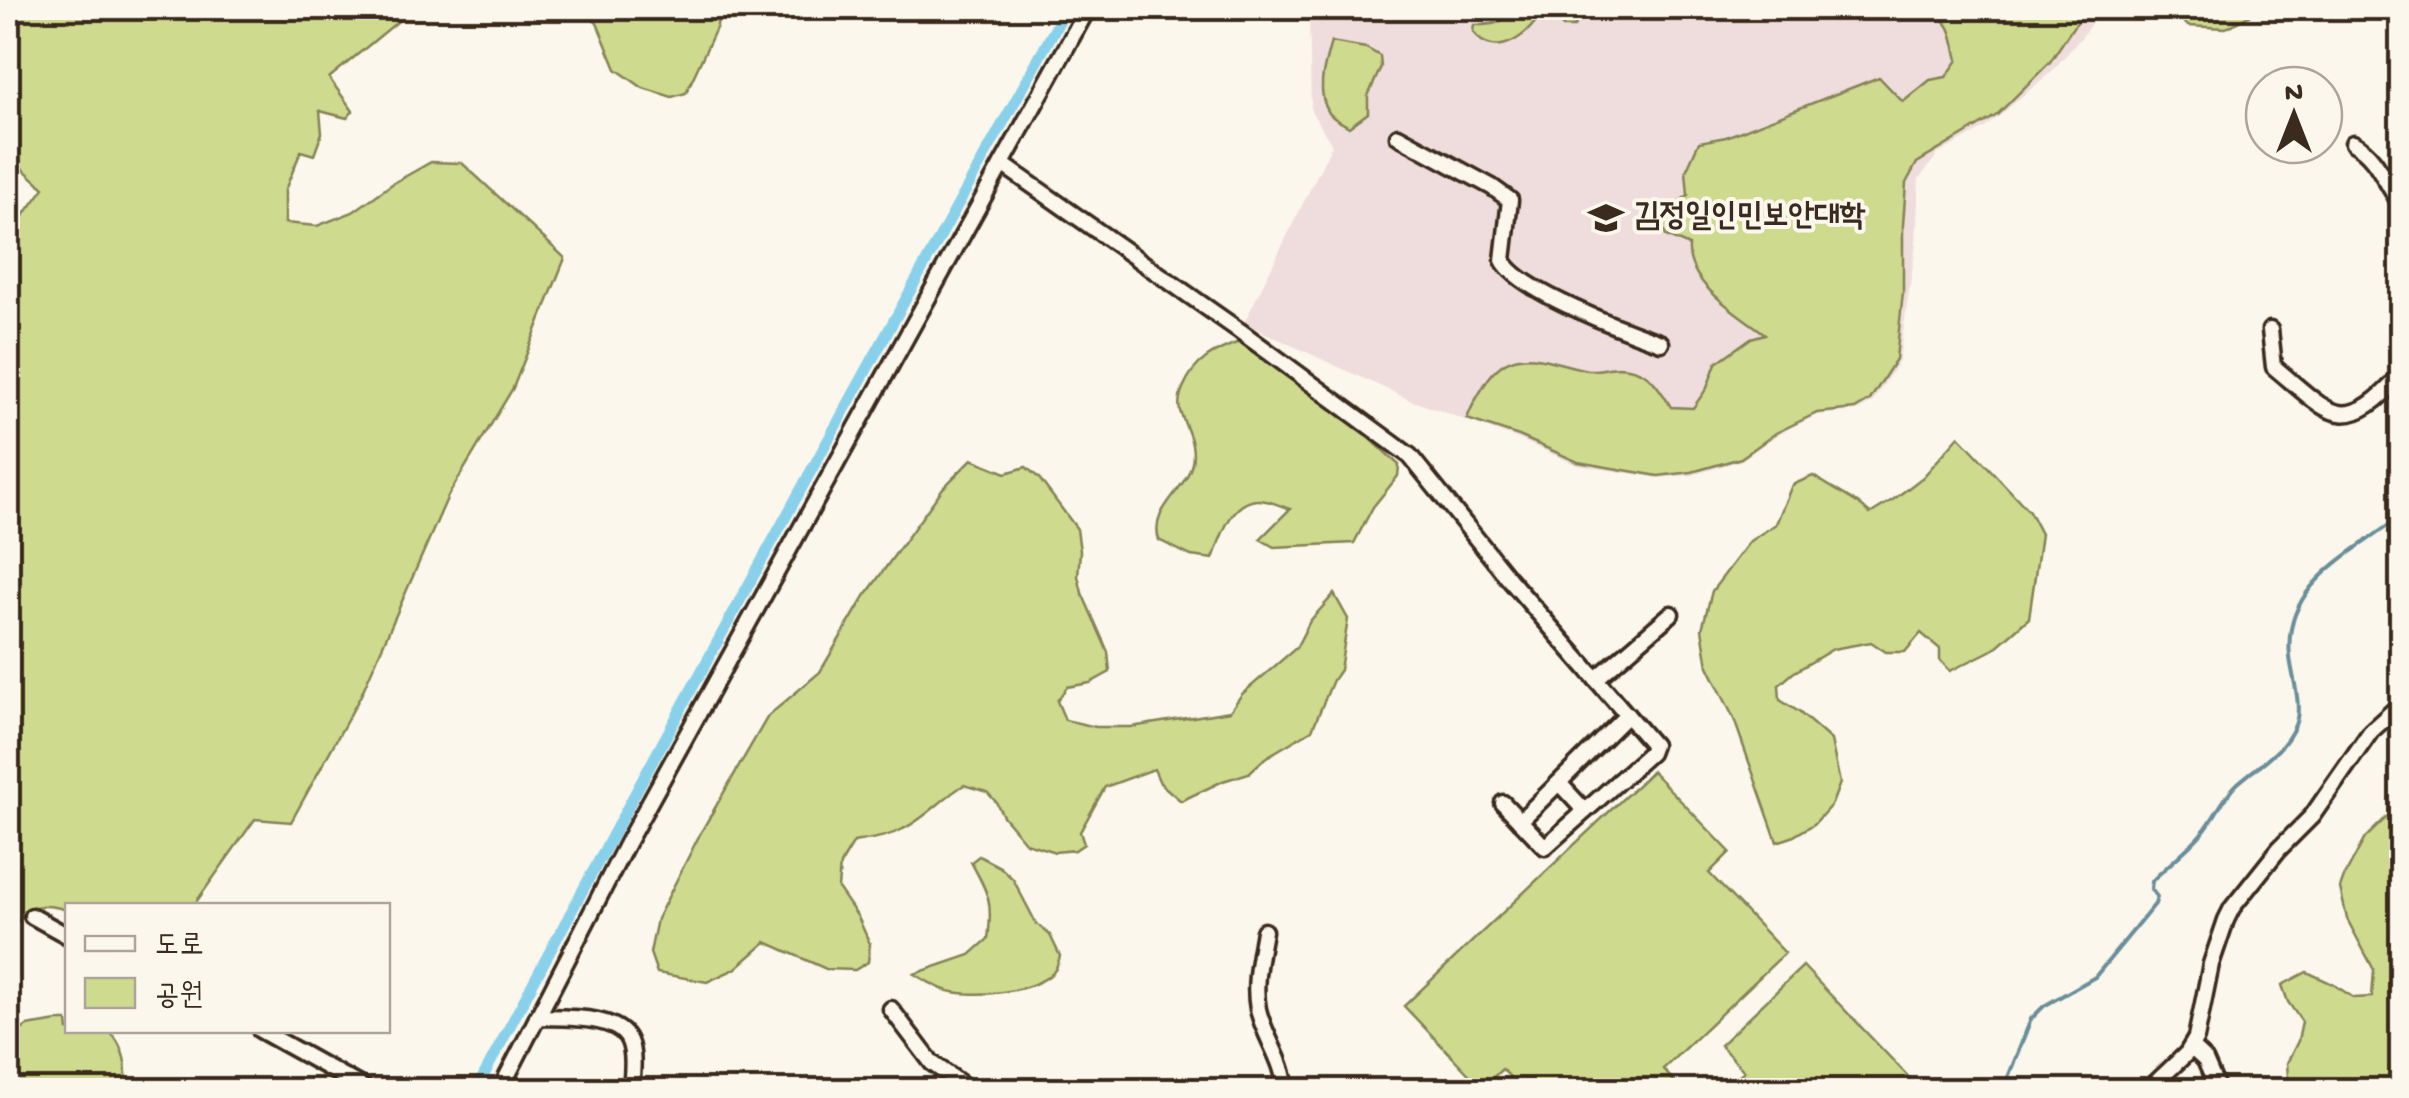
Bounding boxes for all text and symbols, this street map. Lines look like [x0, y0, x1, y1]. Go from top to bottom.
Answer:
north arrow [2244, 65, 2344, 165]
text: N [2285, 78, 2303, 111]
school or university icon: 김정일인민보안대학 [1587, 199, 1625, 237]
place label: 김정일인민보안대학 [1634, 199, 1866, 237]
legend [65, 903, 390, 1033]
text: 도로 [155, 930, 203, 965]
text: 공원 [155, 980, 203, 1015]

